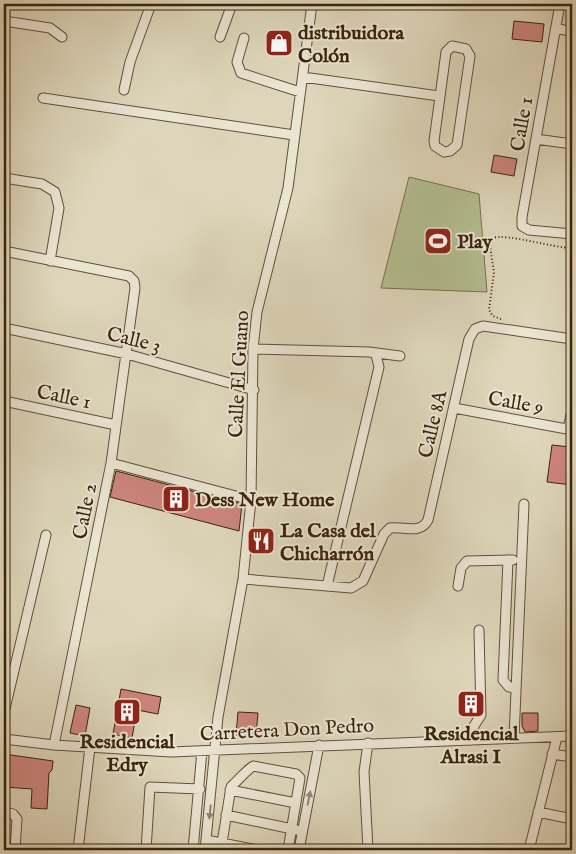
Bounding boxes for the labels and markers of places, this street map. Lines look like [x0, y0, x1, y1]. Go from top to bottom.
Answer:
place label: distribuidora Colón [298, 21, 404, 69]
shop icon: distribuidora Colón [264, 28, 294, 58]
sports icon: Play [423, 226, 453, 256]
place label: Play [457, 230, 493, 255]
building icon: Dess New Home [161, 484, 191, 514]
place label: Dess New Home [195, 488, 335, 513]
place label: La Casa del Chicharrón [280, 519, 376, 567]
restaurant icon: La Casa del Chicharrón [246, 526, 276, 556]
building icon: Residencial Alrasi I [456, 689, 486, 719]
building icon: Residencial Edry [112, 697, 142, 727]
place label: Residencial Alrasi I [423, 722, 519, 770]
place label: Residencial Edry [79, 730, 175, 778]

